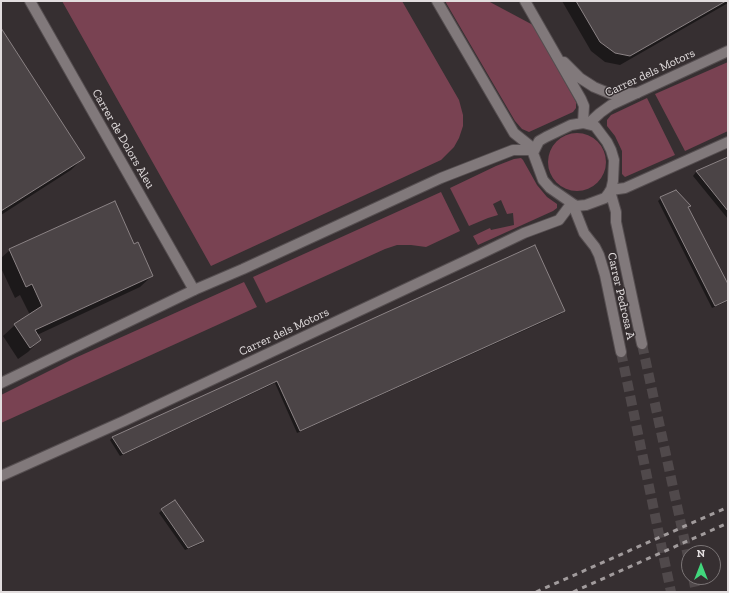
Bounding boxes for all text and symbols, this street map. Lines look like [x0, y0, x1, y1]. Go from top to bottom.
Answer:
street label: Carrer dels Motors [603, 46, 697, 100]
street label: Carrer de Dolors Aleu [89, 87, 157, 191]
street label: Carrer Pedrosa A [604, 251, 638, 341]
street label: Carrer dels Motors [237, 305, 331, 359]
north arrow [681, 545, 721, 585]
text: N [697, 547, 705, 560]

